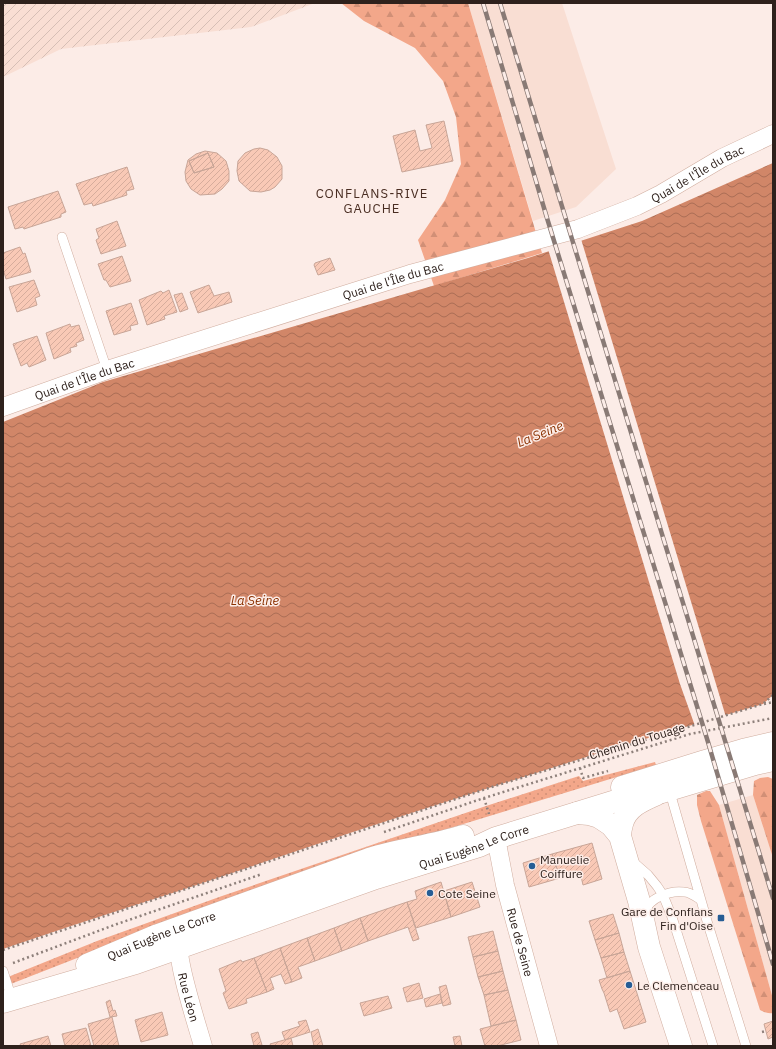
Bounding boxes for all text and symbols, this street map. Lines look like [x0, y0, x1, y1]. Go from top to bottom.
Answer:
street label: Quai de l'Île du Bac [648, 141, 746, 205]
district label: CONFLANS-RIVE GAUCHE [316, 185, 428, 217]
street label: Quai de l'Île du Bac [340, 258, 445, 302]
street label: Quai de l'Île du Bac [32, 354, 136, 403]
water label: La Seine [514, 417, 566, 451]
water label: La Seine [231, 592, 280, 609]
street label: Chemin du Touage [587, 719, 687, 763]
street label: Quai Eugène Le Corre [417, 821, 531, 872]
place label: Manuelie Coiffure [540, 852, 590, 881]
marker: Manuelie Coiffure [527, 861, 537, 871]
place label: Cote Seine [438, 886, 496, 901]
marker: Cote Seine [425, 888, 435, 898]
place label: Gare de Conflans Fin d'Oise [621, 904, 713, 933]
street label: Rue de Seine [504, 906, 537, 978]
street label: Quai Eugène Le Corre [105, 907, 218, 963]
marker: Gare de Conflans Fin d'Oise [716, 913, 726, 923]
street label: Rue Léon [175, 971, 203, 1023]
place label: Le Clemenceau [637, 978, 719, 993]
marker: Le Clemenceau [624, 980, 634, 990]

